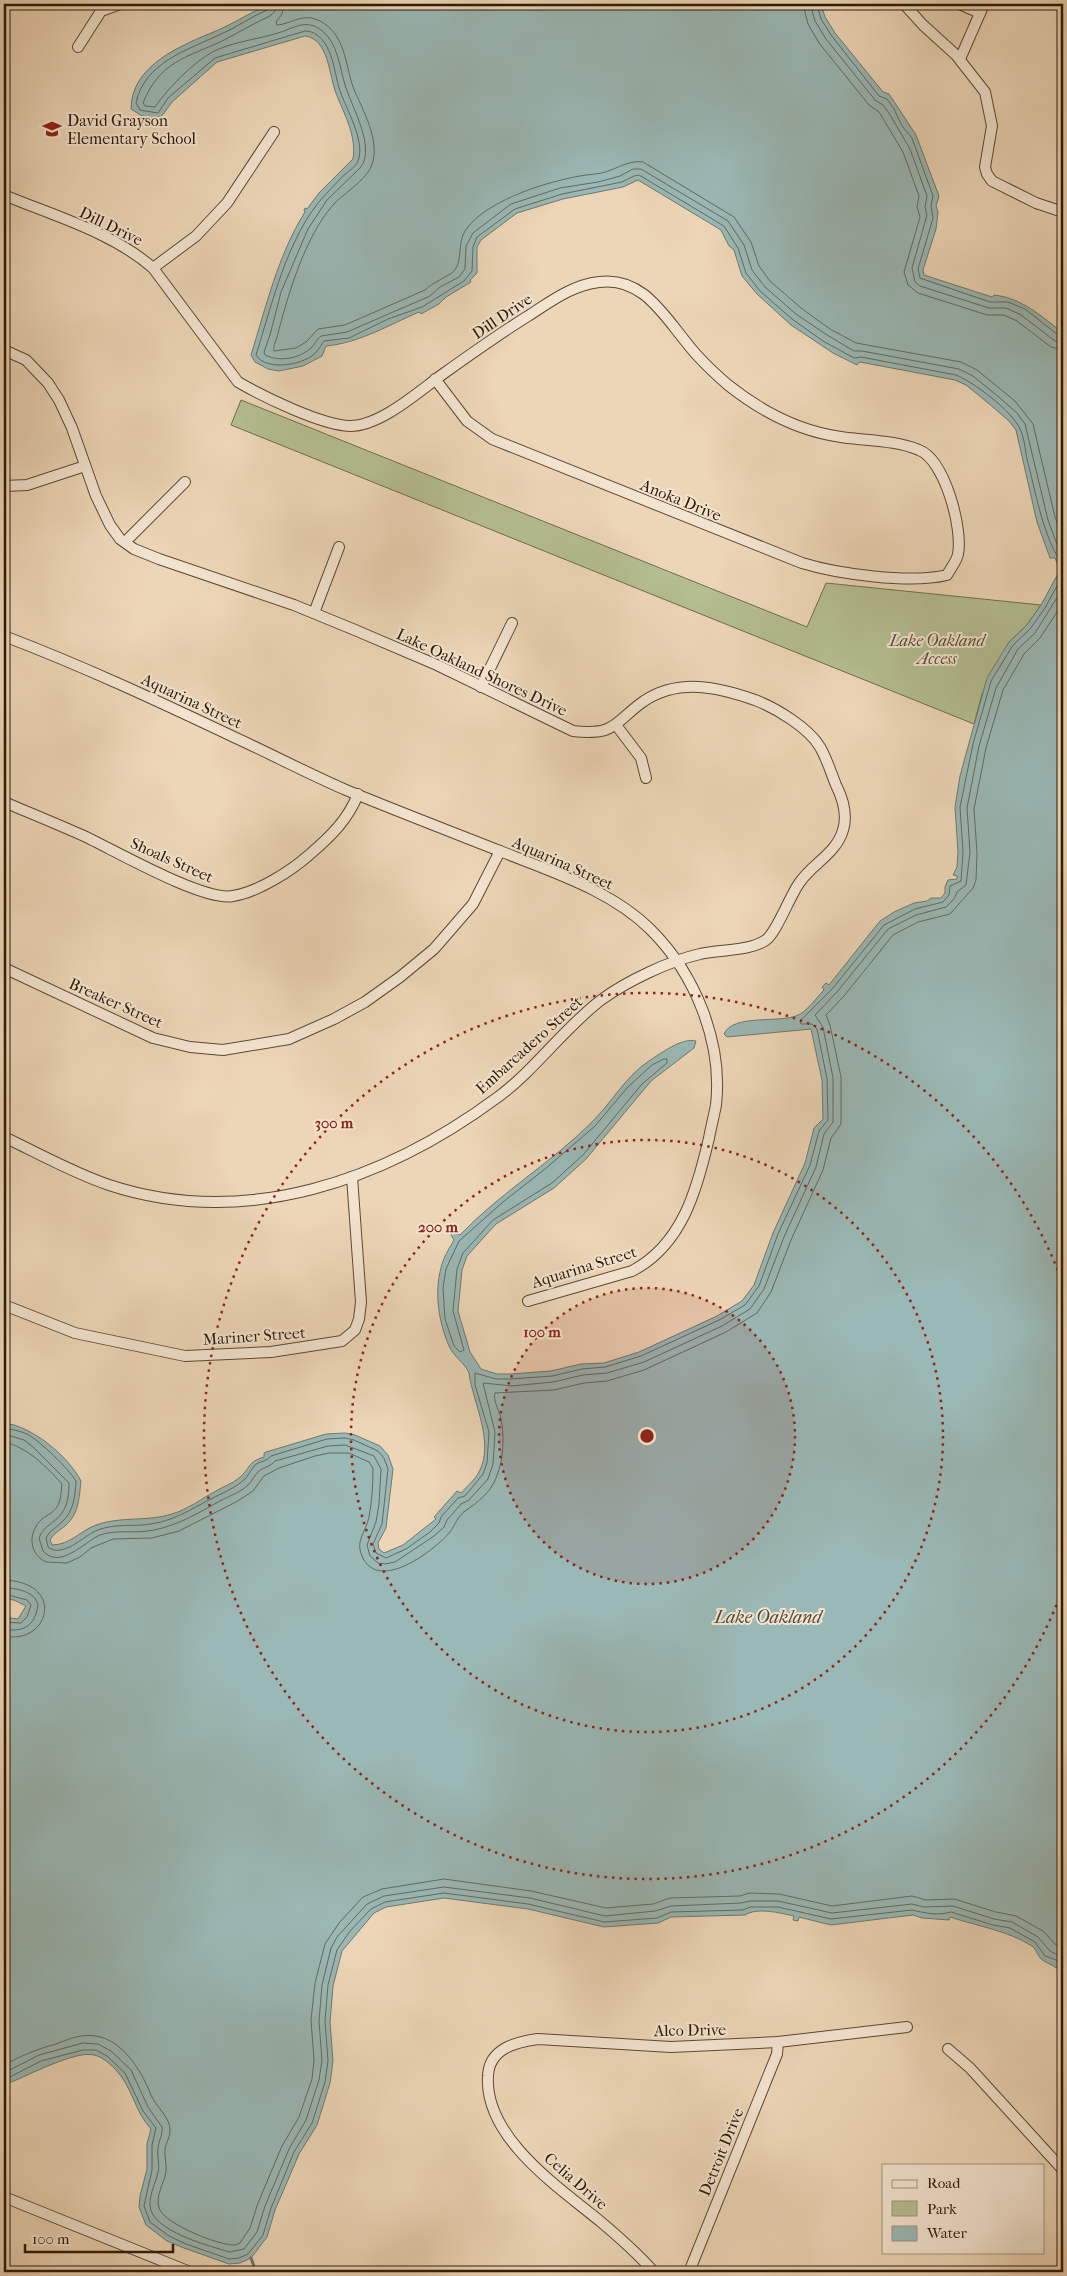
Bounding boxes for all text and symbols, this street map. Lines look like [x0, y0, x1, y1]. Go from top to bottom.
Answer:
place label: David Grayson Elementary School [67, 111, 196, 148]
school or university icon: David Grayson Elementary School [41, 118, 63, 140]
street label: Dill Drive [76, 202, 146, 250]
street label: Dill Drive [468, 289, 536, 343]
street label: Anoka Drive [637, 475, 724, 525]
street label: Lake Oakland Shores Drive [394, 624, 570, 720]
park label: Lake Oakland Access [888, 631, 986, 668]
street label: Aquarina Street [138, 669, 246, 733]
street label: Aquarina Street [508, 832, 617, 894]
street label: Shoals Street [128, 833, 217, 887]
street label: Breaker Street [66, 974, 166, 1032]
street label: Embarcadero Street [472, 992, 587, 1098]
text: 300 m [315, 1114, 354, 1132]
text: 200 m [418, 1218, 458, 1236]
street label: Aquarina Street [528, 1242, 639, 1292]
street label: Mariner Street [202, 1323, 306, 1349]
text: 100 m [523, 1323, 561, 1341]
centre of rings [638, 1427, 656, 1445]
water label: Lake Oakland [713, 1607, 824, 1628]
street label: Alco Drive [653, 2020, 726, 2040]
street label: Detroit Drive [695, 2105, 747, 2199]
street label: Celia Drive [540, 2148, 612, 2214]
legend [882, 2164, 1044, 2254]
text: Road [927, 2174, 961, 2192]
text: Park [927, 2200, 957, 2218]
scale bar [25, 2221, 172, 2253]
text: Water [926, 2224, 967, 2242]
text: 100 m [32, 2230, 70, 2248]

